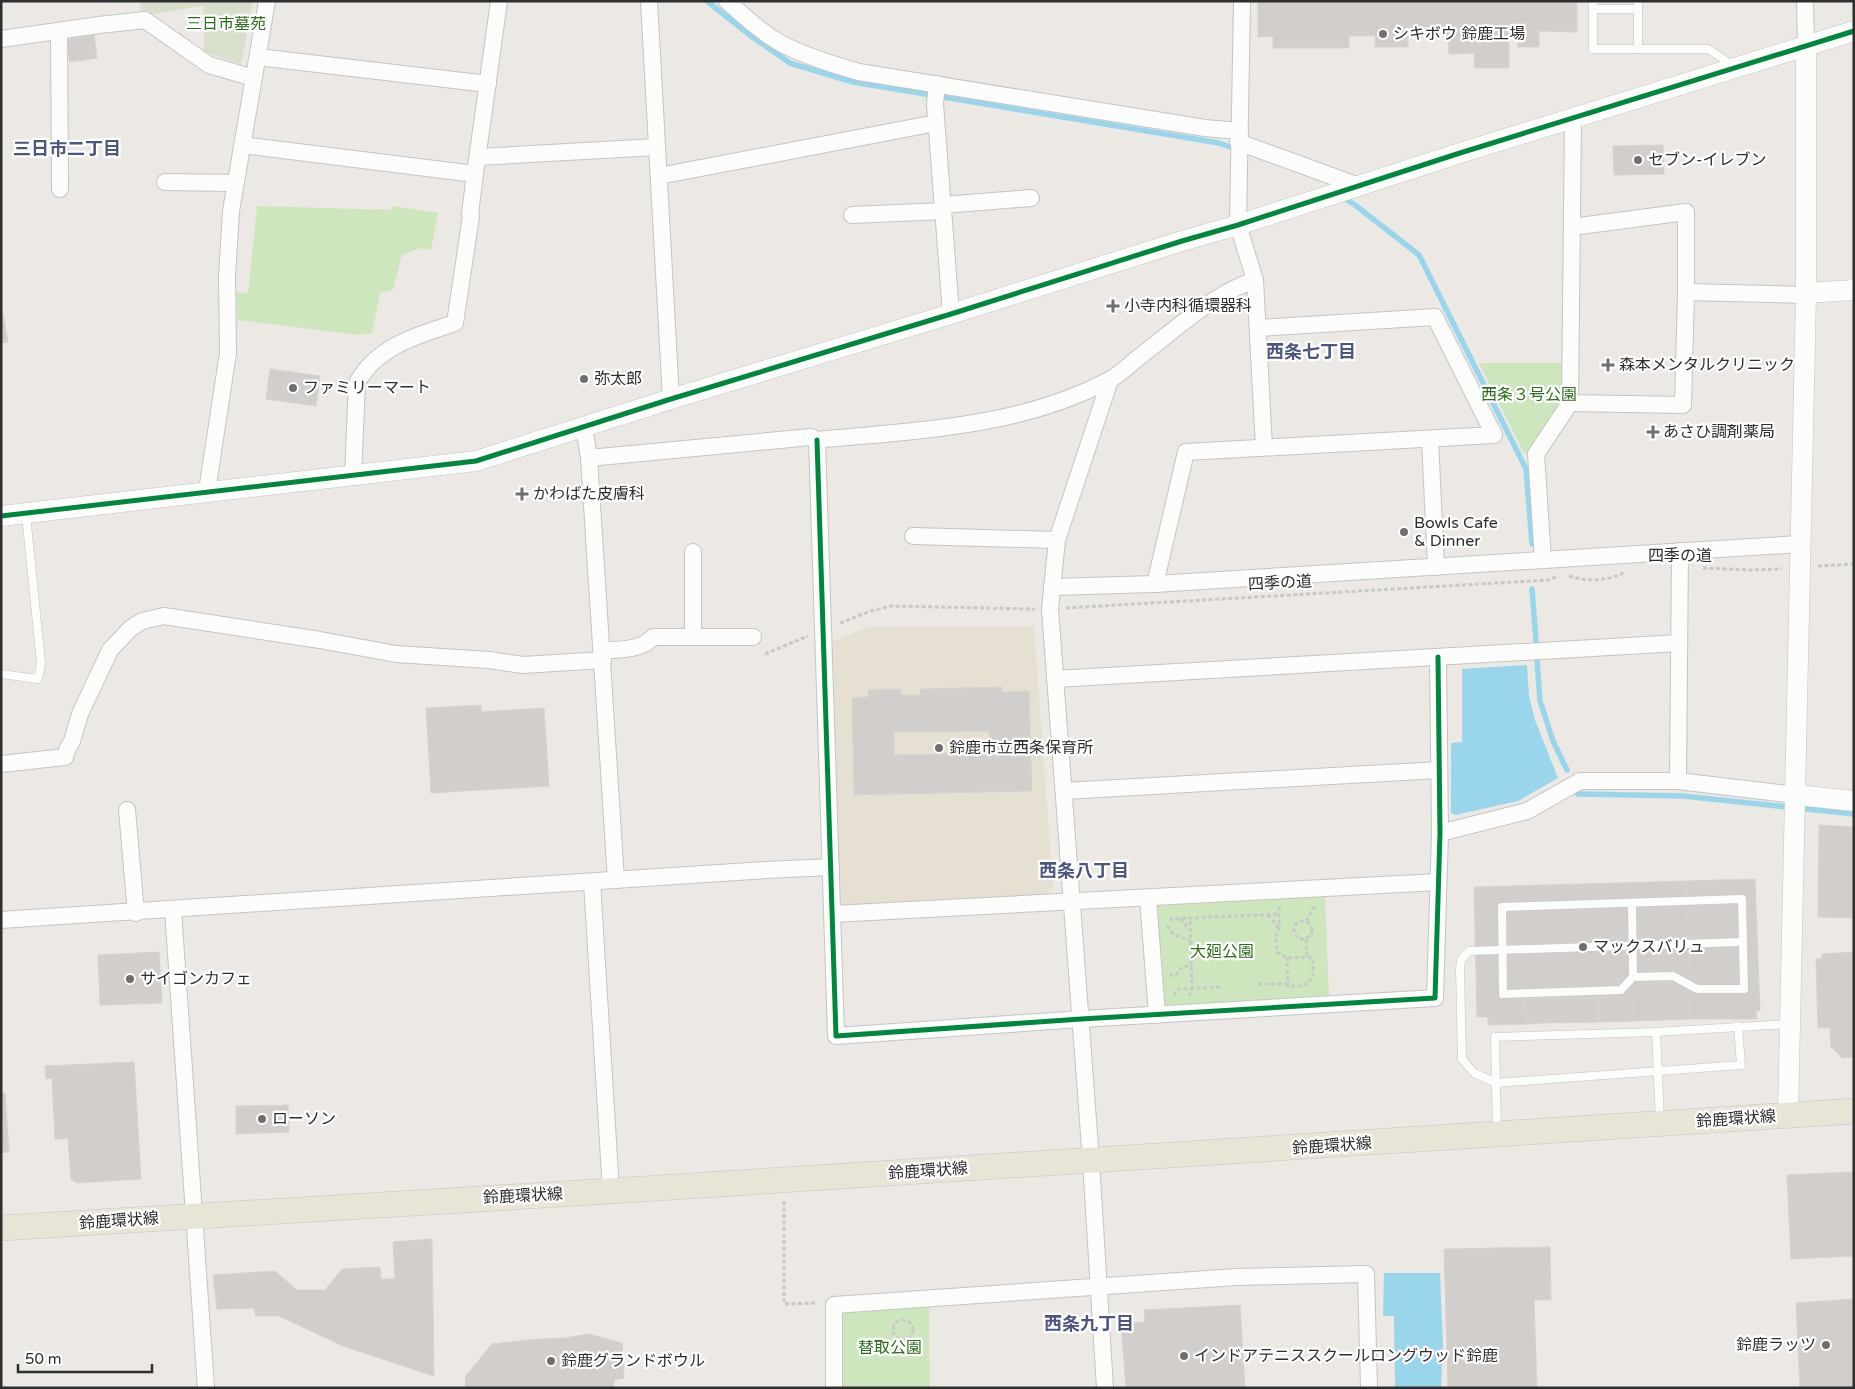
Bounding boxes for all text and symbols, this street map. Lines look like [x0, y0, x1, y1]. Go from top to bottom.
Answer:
park label: 三日市墓苑 [186, 14, 266, 34]
place label: シキボウ 鈴鹿工場 [1393, 24, 1525, 44]
marker: シキボウ 鈴鹿工場 [1377, 28, 1389, 40]
district label: 三日市二丁目 [13, 138, 121, 160]
place label: セブン-イレブン [1648, 150, 1767, 170]
marker: セブン-イレブン [1632, 154, 1644, 166]
place label: 小寺内科循環器科 [1124, 296, 1252, 316]
marker: 小寺内科循環器科 [1106, 299, 1120, 313]
district label: 西条七丁目 [1266, 341, 1356, 363]
place label: 森本メンタルクリニック [1619, 355, 1795, 375]
marker: 森本メンタルクリニック [1601, 358, 1615, 372]
place label: 弥太郎 [594, 369, 642, 389]
marker: 弥太郎 [578, 373, 590, 385]
place label: ファミリーマート [303, 378, 431, 398]
marker: ファミリーマート [287, 382, 299, 394]
park label: 西条３号公園 [1481, 385, 1577, 405]
place label: あさひ調剤薬局 [1663, 422, 1775, 442]
marker: あさひ調剤薬局 [1647, 426, 1659, 438]
place label: かわばた皮膚科 [533, 484, 645, 504]
marker: かわばた皮膚科 [515, 487, 529, 501]
place label: Bowls Cafe & Dinner [1414, 513, 1498, 551]
marker: Bowls Cafe & Dinner [1398, 526, 1410, 538]
street label: 四季の道 [1648, 546, 1712, 566]
street label: 四季の道 [1248, 571, 1312, 595]
place label: 鈴鹿市立西条保育所 [949, 738, 1093, 758]
marker: 鈴鹿市立西条保育所 [933, 742, 945, 754]
district label: 西条八丁目 [1039, 860, 1129, 882]
place label: マックスバリュ [1593, 937, 1705, 957]
marker: マックスバリュ [1577, 941, 1589, 953]
park label: 大廻公園 [1190, 942, 1254, 962]
place label: サイゴンカフェ [140, 969, 252, 989]
marker: サイゴンカフェ [124, 973, 136, 985]
street label: 鈴鹿環状線 [1695, 1106, 1777, 1132]
place label: ローソン [272, 1109, 336, 1129]
marker: ローソン [256, 1113, 268, 1125]
street label: 鈴鹿環状線 [1291, 1133, 1373, 1159]
street label: 鈴鹿環状線 [887, 1158, 969, 1184]
street label: 鈴鹿環状線 [483, 1184, 563, 1208]
street label: 鈴鹿環状線 [78, 1208, 160, 1234]
district label: 西条九丁目 [1044, 1313, 1134, 1335]
place label: 鈴鹿ラッツ [1736, 1335, 1816, 1355]
park label: 替取公園 [858, 1338, 922, 1358]
marker: 鈴鹿ラッツ [1820, 1339, 1832, 1351]
scale bar [18, 1342, 151, 1374]
place label: インドアテニススクールロングウッド鈴鹿 [1194, 1346, 1498, 1366]
text: 50 m [25, 1350, 62, 1368]
marker: インドアテニススクールロングウッド鈴鹿 [1178, 1350, 1190, 1362]
place label: 鈴鹿グランドボウル [561, 1351, 705, 1371]
marker: 鈴鹿グランドボウル [545, 1355, 557, 1367]

